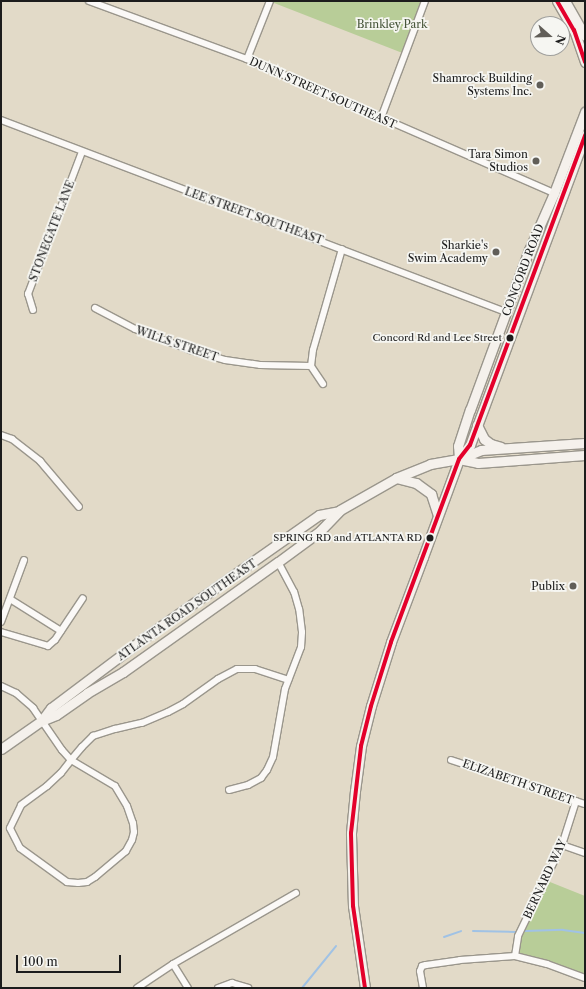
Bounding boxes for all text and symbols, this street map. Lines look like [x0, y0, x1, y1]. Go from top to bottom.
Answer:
north arrow [530, 16, 570, 56]
park label: Brinkley Park [356, 17, 428, 31]
text: N [552, 33, 569, 47]
street label: DUNN STREET SOUTHEAST [247, 54, 399, 132]
place label: Shamrock Building Systems Inc. [432, 72, 532, 98]
marker: Shamrock Building Systems Inc. [535, 80, 545, 90]
place label: Tara Simon Studios [468, 148, 528, 174]
marker: Tara Simon Studios [531, 156, 541, 166]
street label: STONEGATE LANE [27, 179, 77, 283]
street label: LEE STREET SOUTHEAST [183, 185, 325, 247]
street label: CONCORD ROAD [499, 222, 547, 318]
place label: Sharkie's Swim Academy [407, 239, 488, 265]
marker: Sharkie's Swim Academy [491, 247, 501, 257]
street label: WILLS STREET [134, 324, 220, 364]
place label: Concord Rd and Lee Street [373, 332, 502, 344]
marker: Concord Rd and Lee Street [505, 333, 515, 343]
place label: SPRING RD and ATLANTA RD [273, 532, 422, 544]
marker: SPRING RD and ATLANTA RD [425, 533, 435, 543]
street label: ATLANTA ROAD SOUTHEAST [115, 557, 259, 663]
place label: Publix [531, 579, 565, 593]
marker: Publix [568, 581, 578, 591]
street label: ELIZABETH STREET [461, 757, 575, 807]
street label: BERNARD WAY [521, 837, 569, 921]
scale bar [18, 947, 123, 973]
text: 100 m [23, 954, 58, 969]

